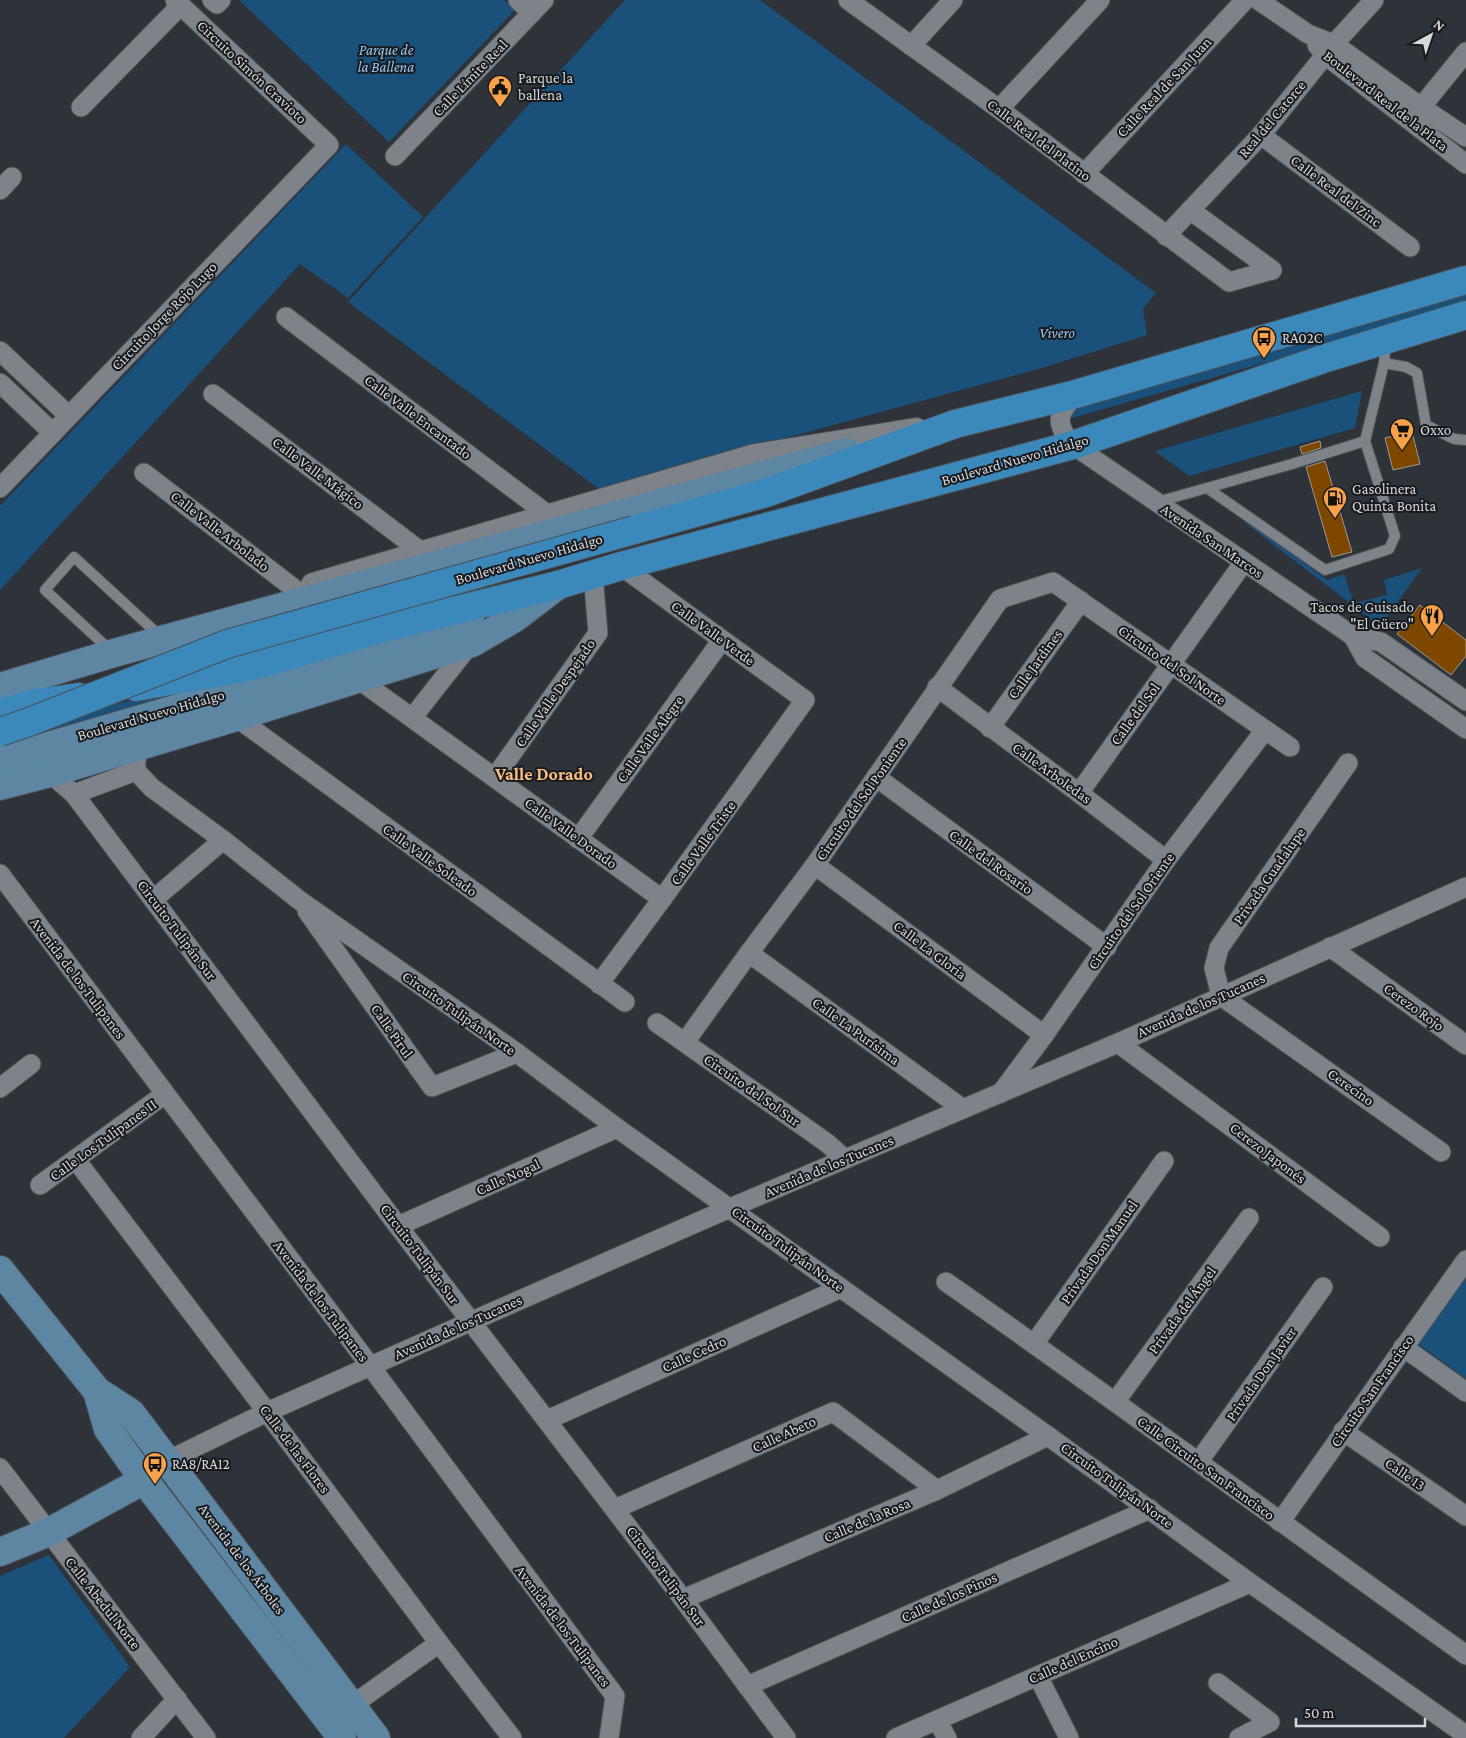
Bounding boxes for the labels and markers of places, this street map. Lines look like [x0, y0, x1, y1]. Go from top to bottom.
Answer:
place label: Parque la ballena [518, 70, 573, 103]
public building icon: Parque la ballena [487, 74, 513, 108]
bus stop icon: RA02C [1251, 325, 1277, 359]
place label: RA02C [1282, 330, 1323, 346]
supermarket icon: Oxxo [1389, 417, 1415, 451]
place label: Oxxo [1420, 422, 1451, 438]
place label: Gasolinera Quinta Bonita [1352, 481, 1436, 514]
fuel station icon: Gasolinera Quinta Bonita [1322, 485, 1348, 519]
place label: Tacos de Guisado "El Güero" [1310, 599, 1414, 632]
restaurant icon: Tacos de Guisado "El Güero" [1419, 603, 1445, 637]
bus stop icon: RA8/RA12 [142, 1451, 168, 1485]
place label: RA8/RA12 [172, 1456, 230, 1472]

